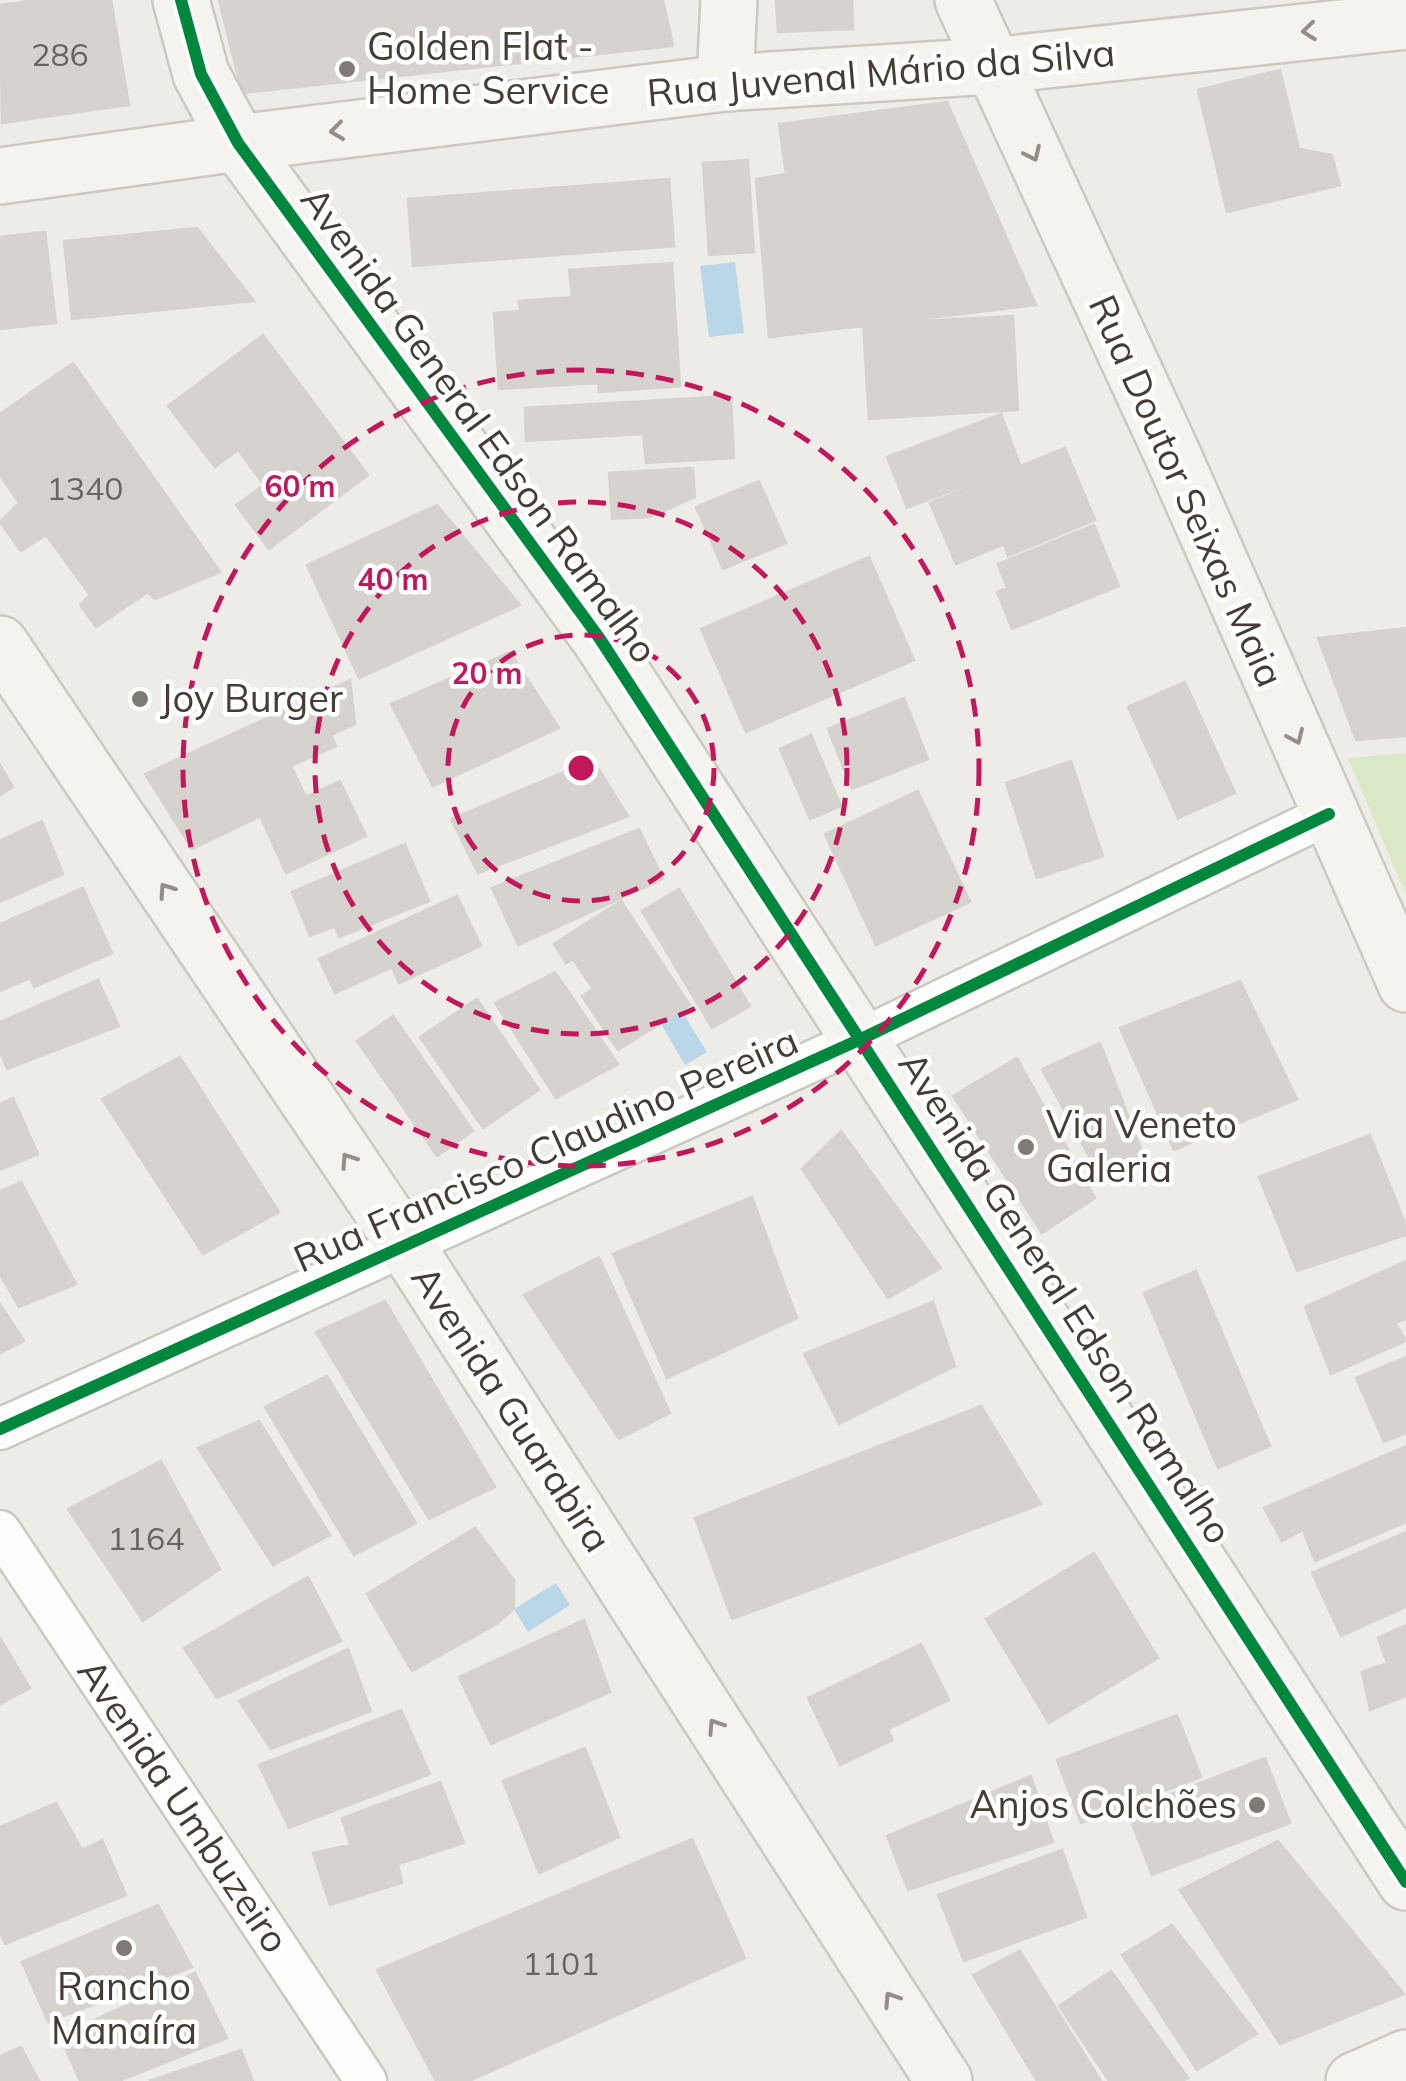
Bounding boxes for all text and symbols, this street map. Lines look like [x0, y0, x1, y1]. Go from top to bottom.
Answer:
one-way arrow [1301, 20, 1317, 41]
place label: Golden Flat - Home Service [367, 22, 609, 114]
street label: Rua Juvenal Mário da Silva [645, 28, 1117, 116]
house number: 286 [31, 34, 89, 74]
marker: Golden Flat - Home Service [336, 58, 358, 80]
one-way arrow [329, 120, 345, 141]
one-way arrow [1021, 143, 1041, 161]
street label: Avenida General Edson Ramalho [291, 177, 669, 672]
street label: Rua Doutor Seixas Maia [1079, 287, 1295, 694]
text: 60 m [264, 467, 336, 505]
house number: 1340 [47, 468, 123, 508]
text: 40 m [357, 560, 429, 598]
text: 20 m [451, 654, 523, 692]
place label: Joy Burger [160, 674, 343, 722]
marker: Joy Burger [129, 688, 151, 710]
one-way arrow [1284, 727, 1304, 745]
centre of rings [563, 750, 599, 786]
one-way arrow [160, 883, 178, 902]
street label: Rua Francisco Claudino Pereira [286, 1016, 805, 1282]
street label: Avenida General Edson Ramalho [889, 1042, 1243, 1552]
place label: Via Veneto Galeria [1046, 1100, 1237, 1192]
marker: Via Veneto Galeria [1015, 1136, 1037, 1158]
one-way arrow [341, 1152, 360, 1170]
street label: Avenida Guarabira [401, 1256, 622, 1561]
house number: 1164 [108, 1518, 184, 1558]
street label: Avenida Umbuzeiro [68, 1649, 300, 1962]
one-way arrow [709, 1719, 728, 1737]
place label: Anjos Colchões [970, 1780, 1237, 1828]
marker: Anjos Colchões [1246, 1794, 1268, 1816]
marker: Rancho Manaíra [113, 1937, 135, 1959]
house number: 1101 [523, 1943, 599, 1983]
place label: Rancho Manaíra [51, 1962, 197, 2054]
one-way arrow [885, 1992, 904, 2010]

